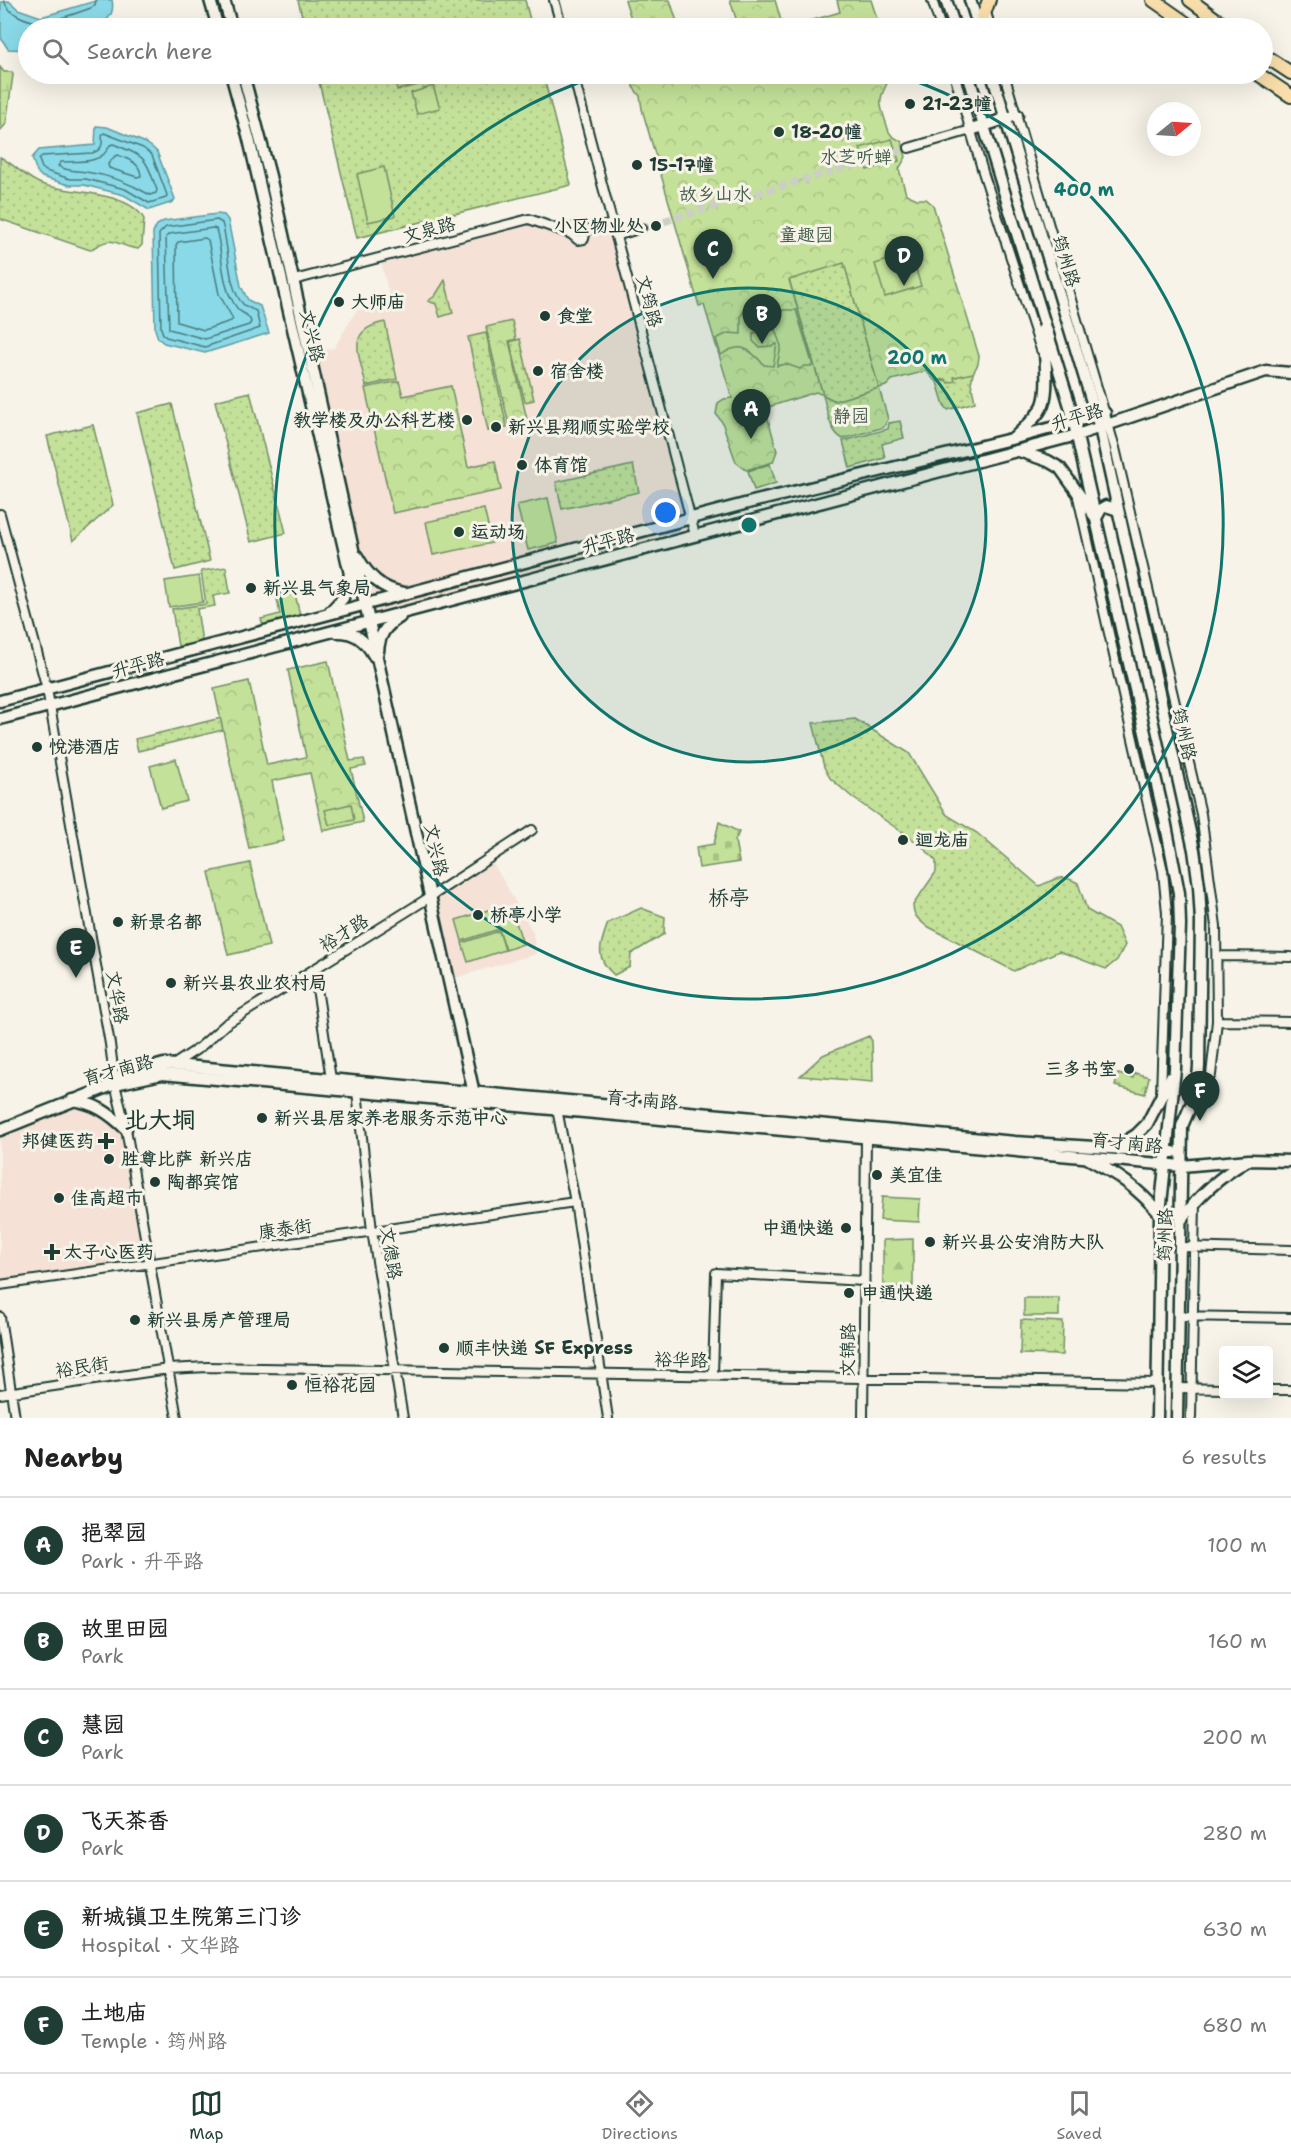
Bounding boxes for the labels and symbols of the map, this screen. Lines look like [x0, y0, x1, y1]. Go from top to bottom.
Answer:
place label: 21-23幢 [922, 92, 992, 116]
marker: 21-23幢 [903, 97, 917, 111]
north arrow [1147, 102, 1201, 156]
place label: 18-20幢 [791, 120, 862, 144]
marker: 18-20幢 [772, 125, 786, 139]
park label: 水芝听蝉 [820, 145, 892, 169]
place label: 15-17幢 [649, 153, 714, 177]
marker: 15-17幢 [630, 158, 644, 172]
text: 400 m [1054, 178, 1115, 202]
park label: 故乡山水 [679, 182, 751, 206]
street label: 文泉路 [400, 211, 458, 249]
place label: 小区物业处 [554, 214, 644, 238]
marker: 小区物业处 [649, 219, 663, 233]
park label: 童趣园 [779, 223, 833, 247]
pin: C [694, 230, 732, 279]
street label: 筠州路 [1047, 232, 1085, 290]
pin: D [884, 236, 924, 286]
street label: 文筠路 [630, 272, 668, 330]
place label: 大师庙 [351, 290, 405, 314]
pin: B [742, 294, 782, 344]
marker: 大师庙 [332, 295, 346, 309]
place label: 食堂 [557, 304, 593, 328]
street label: 文兴路 [294, 307, 330, 365]
marker: 食堂 [538, 309, 552, 323]
text: 200 m [887, 346, 948, 370]
place label: 宿舍楼 [550, 359, 604, 383]
marker: 宿舍楼 [531, 364, 545, 378]
pin: A [732, 390, 771, 439]
street label: 升平路 [1048, 398, 1106, 436]
park label: 静园 [833, 404, 869, 428]
place label: 教学楼及办公科艺楼 [293, 408, 455, 432]
marker: 教学楼及办公科艺楼 [460, 413, 474, 427]
place label: 新兴县翔顺实验学校 [508, 415, 670, 439]
marker: 新兴县翔顺实验学校 [489, 420, 503, 434]
place label: 体育馆 [534, 453, 588, 477]
marker: 体育馆 [515, 458, 529, 472]
your location [651, 498, 680, 527]
centre of rings [739, 515, 759, 535]
place label: 运动场 [471, 520, 525, 544]
street label: 升平路 [579, 522, 637, 560]
marker: 运动场 [452, 525, 466, 539]
place label: 新兴县气象局 [263, 576, 371, 600]
marker: 新兴县气象局 [244, 581, 258, 595]
street label: 升平路 [109, 646, 167, 684]
street label: 筠州路 [1166, 705, 1202, 763]
place label: 悦港酒店 [49, 735, 121, 759]
marker: 悦港酒店 [30, 740, 44, 754]
street label: 文兴路 [419, 821, 453, 879]
place label: 迴龙庙 [915, 828, 969, 852]
marker: 迴龙庙 [896, 833, 910, 847]
district label: 桥亭 [708, 884, 750, 912]
place label: 桥亭小学 [490, 903, 562, 927]
marker: 桥亭小学 [471, 908, 485, 922]
street label: 裕才路 [315, 909, 373, 957]
place label: 新景名都 [130, 910, 202, 934]
marker: 新景名都 [111, 915, 125, 929]
pin: E [56, 928, 96, 978]
street label: 文华路 [100, 968, 134, 1026]
place label: 新兴县农业农村局 [183, 971, 327, 995]
marker: 新兴县农业农村局 [164, 976, 178, 990]
street label: 育才南路 [80, 1049, 156, 1091]
place label: 三多书室 [1045, 1057, 1117, 1081]
marker: 三多书室 [1122, 1062, 1136, 1076]
pin: F [1180, 1072, 1220, 1121]
street label: 育才南路 [605, 1085, 679, 1115]
district label: 北大垌 [124, 1104, 196, 1136]
place label: 新兴县居家养老服务示范中心 [274, 1106, 508, 1130]
marker: 新兴县居家养老服务示范中心 [255, 1111, 269, 1125]
street label: 育才南路 [1090, 1127, 1164, 1159]
place label: 邦健医药 [22, 1129, 94, 1153]
marker: 邦健医药 [99, 1134, 113, 1148]
place label: 胜尊比萨 新兴店 [121, 1147, 253, 1171]
marker: 胜尊比萨 新兴店 [102, 1152, 116, 1166]
place label: 美宜佳 [889, 1163, 943, 1187]
marker: 美宜佳 [870, 1168, 884, 1182]
place label: 陶都宾馆 [167, 1170, 239, 1194]
marker: 陶都宾馆 [148, 1175, 162, 1189]
place label: 佳高超市 [71, 1186, 143, 1210]
marker: 佳高超市 [52, 1191, 66, 1205]
street label: 筠州路 [1153, 1208, 1177, 1262]
street label: 康泰街 [257, 1213, 313, 1245]
place label: 中通快递 [762, 1216, 834, 1240]
marker: 中通快递 [839, 1221, 853, 1235]
street label: 文德路 [375, 1224, 407, 1282]
place label: 新兴县公安消防大队 [942, 1230, 1104, 1254]
marker: 新兴县公安消防大队 [923, 1235, 937, 1249]
place label: 太子心医药 [64, 1240, 154, 1264]
marker: 太子心医药 [45, 1245, 59, 1259]
place label: 申通快递 [861, 1281, 933, 1305]
marker: 申通快递 [842, 1286, 856, 1300]
place label: 新兴县房产管理局 [147, 1308, 291, 1332]
marker: 新兴县房产管理局 [128, 1313, 142, 1327]
street label: 文锦路 [836, 1323, 860, 1377]
place label: 顺丰快递 SF Express [456, 1336, 633, 1360]
marker: 顺丰快递 SF Express [437, 1341, 451, 1355]
street label: 裕华路 [654, 1348, 708, 1372]
street label: 裕民街 [53, 1351, 111, 1383]
place label: 恒裕花园 [304, 1373, 376, 1397]
marker: 恒裕花园 [285, 1378, 299, 1392]

